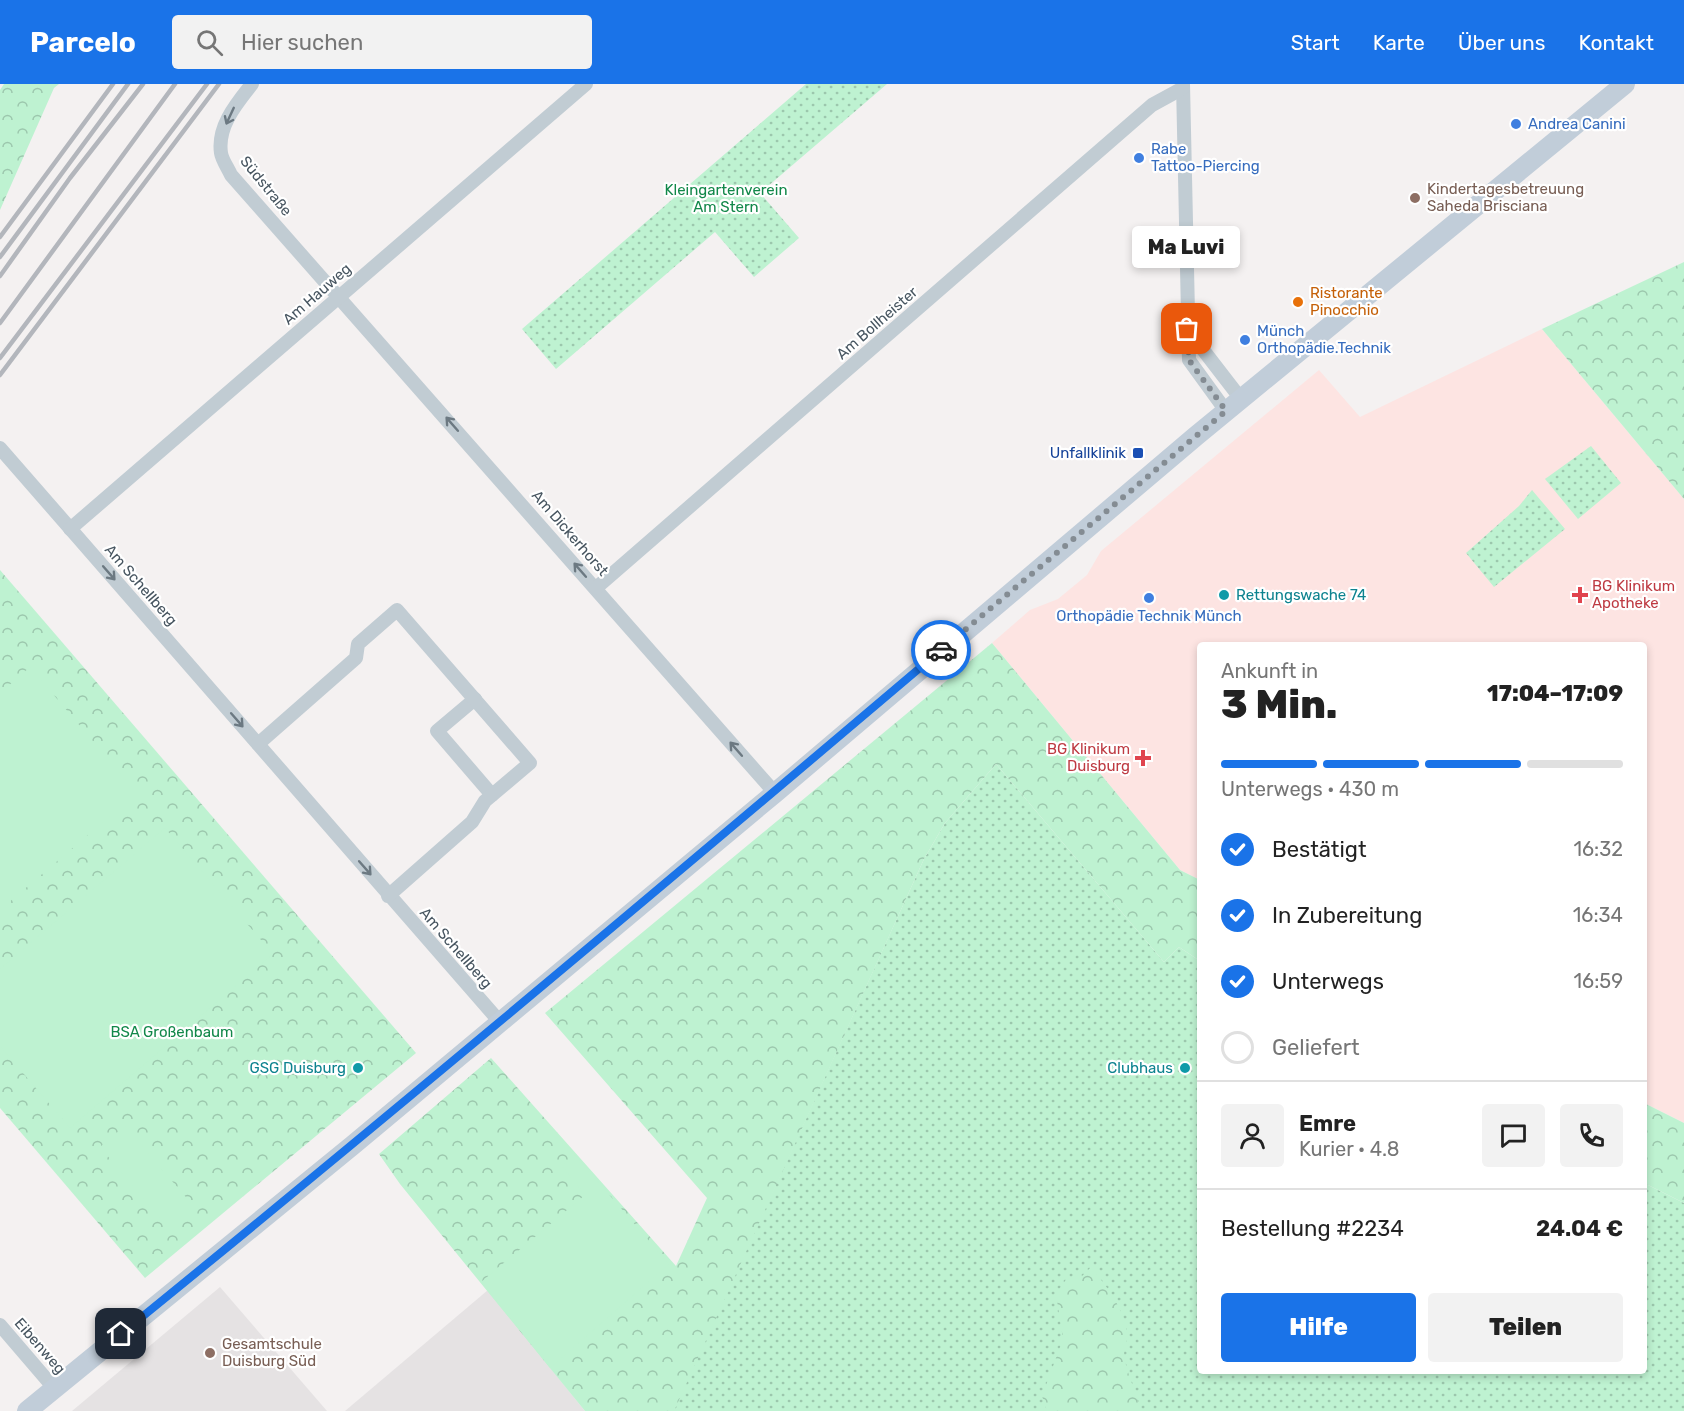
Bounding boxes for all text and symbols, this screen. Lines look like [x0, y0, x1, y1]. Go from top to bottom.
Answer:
search box [172, 15, 592, 69]
text: Parcelo [30, 26, 136, 59]
icon: search [193, 26, 226, 59]
text: Hier suchen [241, 29, 363, 56]
text: Start [1291, 30, 1340, 55]
text: Karte [1373, 30, 1425, 55]
text: Über uns [1458, 30, 1546, 55]
text: Kontakt [1579, 30, 1654, 55]
one-way arrow [223, 107, 235, 125]
place label: Andrea Canini [1528, 115, 1626, 133]
marker: Andrea Canini [1509, 117, 1523, 131]
place label: Rabe Tattoo-Piercing [1151, 140, 1260, 175]
marker: Rabe Tattoo-Piercing [1132, 151, 1146, 165]
street label: Südstraße [236, 152, 296, 220]
place label: Kindertagesbetreuung Saheda Brisciana [1427, 180, 1584, 215]
park label: Kleingartenverein Am Stern [665, 181, 787, 216]
marker: Kindertagesbetreuung Saheda Brisciana [1408, 191, 1422, 205]
callout: Ma Luvi [1133, 227, 1241, 269]
text: Ma Luvi [1148, 235, 1224, 259]
street label: Am Hauweg [279, 260, 355, 328]
street label: Am Bollheister [833, 283, 922, 363]
place label: Ristorante Pinocchio [1310, 284, 1383, 319]
marker: Ristorante Pinocchio [1291, 295, 1305, 309]
pin [1161, 303, 1212, 354]
icon: bag [1170, 312, 1203, 345]
place label: Münch Orthopädie.Technik [1257, 322, 1391, 357]
marker: Münch Orthopädie.Technik [1238, 333, 1252, 347]
one-way arrow [445, 417, 459, 432]
place label: Unfallklinik [1050, 444, 1126, 462]
marker: Unfallklinik [1131, 446, 1145, 460]
street label: Am Dickerhorst [528, 486, 612, 580]
street label: Am Schellberg [101, 541, 181, 629]
one-way arrow [573, 563, 587, 578]
one-way arrow [102, 565, 116, 580]
place label: BG Klinikum Apotheke [1592, 577, 1675, 612]
place label: Rettungswache 74 [1236, 586, 1366, 604]
marker: Rettungswache 74 [1217, 588, 1231, 602]
marker: BG Klinikum Apotheke [1573, 588, 1587, 602]
marker: Orthopädie Technik Münch [1142, 591, 1156, 605]
place label: Orthopädie Technik Münch [1056, 607, 1242, 625]
courier [911, 620, 971, 680]
icon: car [925, 634, 958, 667]
text: Ankunft in [1221, 659, 1318, 683]
text: 17:04–17:09 [1487, 680, 1623, 707]
text: 3 Min. [1221, 682, 1337, 728]
one-way arrow [230, 712, 244, 727]
place label: BG Klinikum Duisburg [1047, 740, 1130, 775]
one-way arrow [729, 742, 743, 757]
marker: BG Klinikum Duisburg [1134, 749, 1152, 767]
text: Unterwegs · 430 m [1221, 777, 1399, 801]
icon: check [1221, 833, 1254, 866]
text: Bestätigt [1272, 836, 1367, 863]
text: 16:32 [1574, 837, 1623, 861]
one-way arrow [358, 860, 371, 876]
icon: check [1221, 899, 1254, 932]
text: In Zubereitung [1272, 902, 1422, 929]
text: 16:34 [1573, 903, 1623, 927]
street label: Am Schellberg [416, 904, 496, 992]
icon: check [1221, 965, 1254, 998]
text: Unterwegs [1272, 968, 1384, 995]
text: 16:59 [1574, 969, 1623, 993]
park label: BSA Großenbaum [111, 1023, 233, 1041]
text: Geliefert [1272, 1034, 1360, 1061]
place label: GSG Duisburg [249, 1059, 346, 1077]
place label: Clubhaus [1107, 1059, 1173, 1077]
marker: GSG Duisburg [351, 1061, 365, 1075]
marker: Clubhaus [1178, 1061, 1192, 1075]
button: person [1221, 1104, 1284, 1167]
button: chat [1482, 1104, 1545, 1167]
button: phone [1560, 1104, 1623, 1167]
text: Emre [1299, 1110, 1356, 1137]
text: Kurier · 4.8 [1299, 1137, 1399, 1161]
text: Bestellung #2234 [1221, 1215, 1404, 1242]
text: 24.04 € [1536, 1215, 1623, 1242]
button: Hilfe [1221, 1293, 1416, 1362]
button: Teilen [1428, 1293, 1623, 1362]
pin [95, 1308, 146, 1359]
street label: Eibenweg [11, 1314, 69, 1378]
icon: home [104, 1317, 137, 1350]
place label: Gesamtschule Duisburg Süd [222, 1335, 322, 1370]
marker: Gesamtschule Duisburg Süd [203, 1346, 217, 1360]

